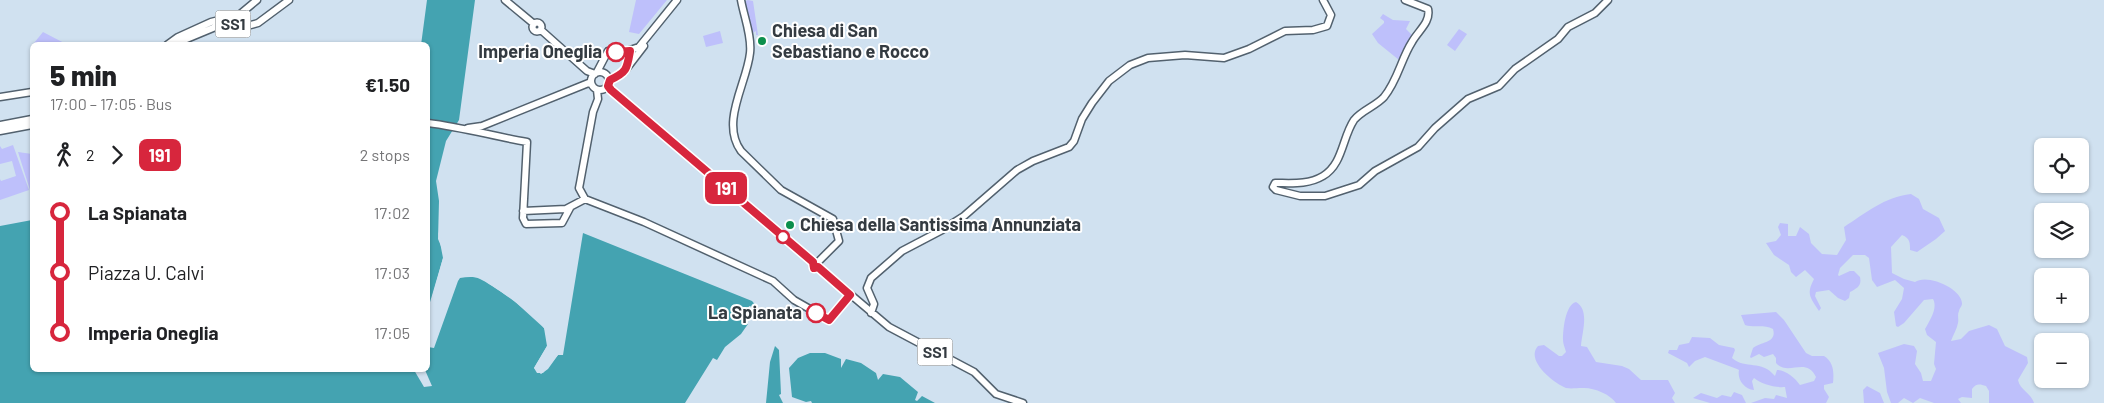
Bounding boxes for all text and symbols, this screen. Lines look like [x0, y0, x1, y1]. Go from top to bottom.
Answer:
road number: SS1 [216, 10, 250, 38]
place label: Chiesa di San Sebastiano e Rocco [772, 19, 929, 62]
marker: Chiesa di San Sebastiano e Rocco [756, 35, 768, 47]
place label: Imperia Oneglia [478, 40, 602, 62]
marker: Imperia Oneglia [606, 42, 626, 62]
text: 5 min [50, 58, 117, 92]
text: €1.50 [365, 73, 410, 96]
text: 17:00 – 17:05 · Bus [50, 94, 172, 113]
map controls [2034, 138, 2089, 388]
button: locate [2034, 138, 2089, 193]
icon: walk [50, 141, 78, 169]
icon: forward [103, 141, 131, 169]
text: 191 [149, 144, 171, 166]
text: 2 [86, 145, 95, 164]
text: 2 stops [360, 145, 410, 164]
line badge: 191 [697, 172, 755, 204]
text: 191 [715, 177, 737, 199]
text: La Spianata [88, 201, 187, 224]
text: 17:02 [374, 203, 410, 222]
button: layers [2034, 203, 2089, 258]
place label: Chiesa della Santissima Annunziata [800, 213, 1081, 235]
marker: Chiesa della Santissima Annunziata [784, 219, 796, 231]
unlabelled marker [776, 230, 790, 244]
text: Piazza U. Calvi [88, 261, 205, 284]
text: 17:03 [374, 263, 410, 282]
button: + [2034, 268, 2089, 323]
place label: La Spianata [708, 301, 802, 323]
marker: La Spianata [806, 303, 826, 323]
text: Imperia Oneglia [88, 321, 219, 344]
text: 17:05 [374, 323, 410, 342]
button: − [2034, 333, 2089, 388]
road number: SS1 [918, 338, 952, 366]

